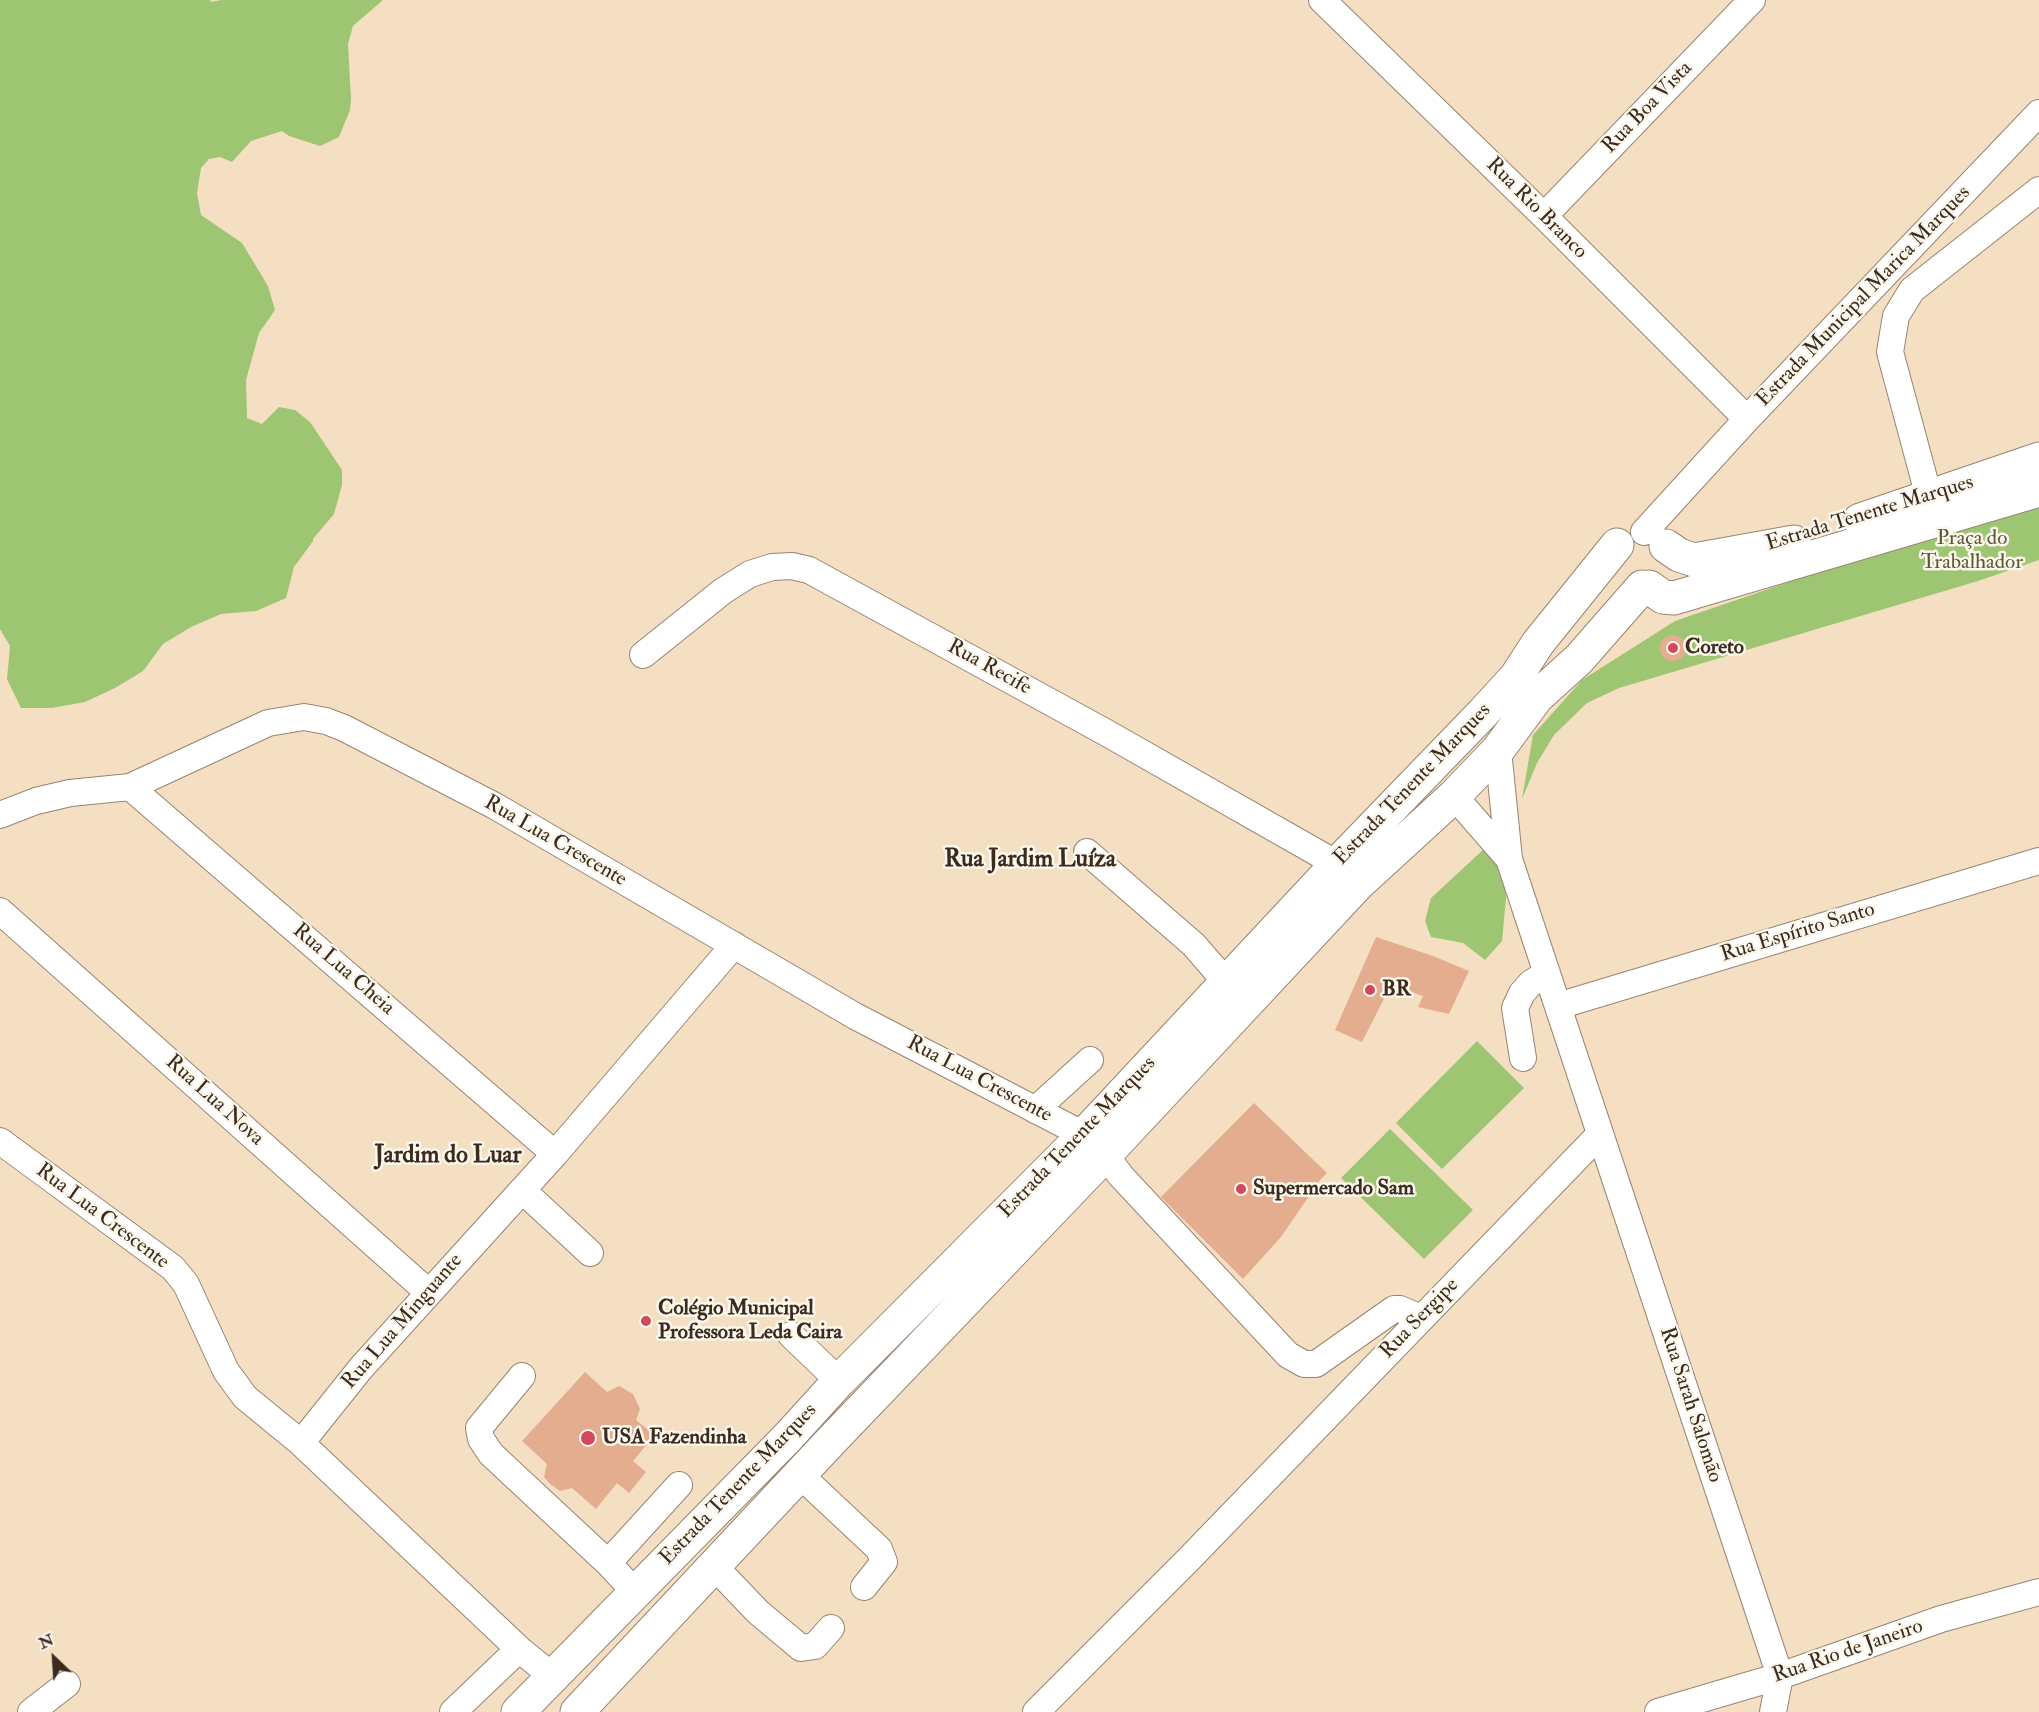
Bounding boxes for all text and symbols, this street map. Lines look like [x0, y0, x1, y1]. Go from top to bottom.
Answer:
street label: Rua Boa Vista [1598, 57, 1698, 159]
street label: Rua Rio Branco [1480, 153, 1592, 265]
street label: Estrada Municipal Marica Marques [1752, 181, 1976, 413]
street label: Estrada Tenente Marques [1763, 470, 1977, 558]
park label: Praça do Trabalhador [1921, 526, 2023, 576]
street label: Rua Recife [943, 635, 1035, 701]
place label: Coreto [1685, 635, 1744, 661]
marker: Coreto [1666, 641, 1680, 655]
street label: Estrada Tenente Marques [1329, 699, 1497, 871]
street label: Rua Lua Crescente [479, 791, 631, 893]
district label: Rua Jardim Luíza [944, 847, 1116, 875]
street label: Rua Espírito Santo [1718, 898, 1878, 968]
street label: Rua Lua Cheia [287, 919, 399, 1021]
place label: BR [1382, 977, 1411, 1003]
marker: BR [1363, 983, 1377, 997]
street label: Rua Lua Crescente [902, 1031, 1056, 1129]
street label: Rua Lua Nova [160, 1050, 268, 1152]
street label: Estrada Tenente Marques [994, 1052, 1162, 1224]
district label: Jardim do Luar [375, 1143, 521, 1171]
street label: Rua Lua Crescente [30, 1159, 174, 1275]
place label: Supermercado Sam [1253, 1176, 1414, 1202]
marker: Supermercado Sam [1234, 1182, 1248, 1196]
street label: Rua Lua Minguante [337, 1249, 469, 1395]
street label: Rua Sergipe [1375, 1273, 1465, 1365]
place label: Colégio Municipal Professora Leda Caira [658, 1296, 842, 1346]
marker: Colégio Municipal Professora Leda Caira [639, 1314, 653, 1328]
street label: Rua Sarah Salomão [1653, 1324, 1727, 1486]
street label: Estrada Tenente Marques [655, 1399, 823, 1571]
place label: USA Fazendinha [602, 1425, 746, 1451]
marker: USA Fazendinha [579, 1429, 597, 1447]
street label: Rua Rio de Janeiro [1770, 1615, 1926, 1689]
north arrow [24, 1628, 84, 1688]
text: N [36, 1630, 57, 1654]

